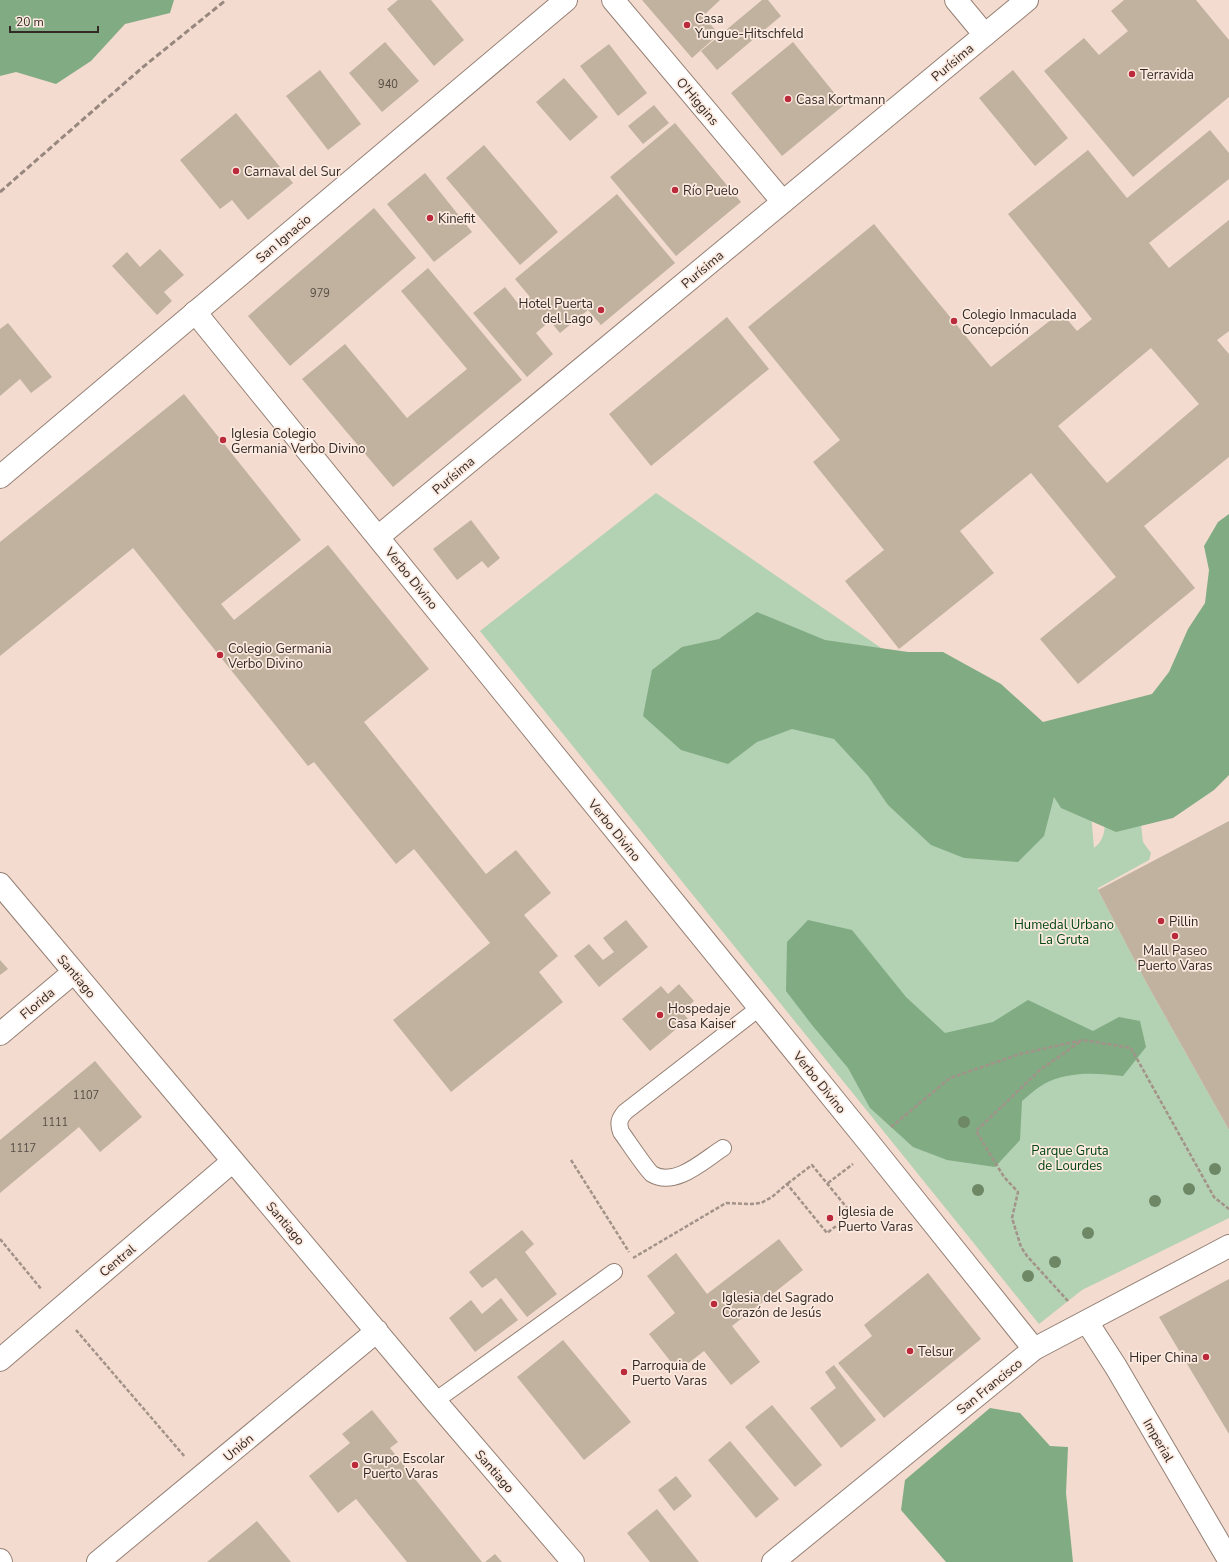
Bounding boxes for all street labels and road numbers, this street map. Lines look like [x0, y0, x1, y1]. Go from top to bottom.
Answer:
street label: Purísima [928, 40, 978, 86]
street label: O'Higgins [672, 74, 723, 130]
street label: San Ignacio [252, 210, 315, 267]
street label: Purísima [678, 247, 728, 293]
street label: Purísima [429, 453, 479, 499]
street label: Verbo Divino [380, 543, 442, 613]
street label: Verbo Divino [583, 795, 645, 865]
street label: Santiago [53, 951, 100, 1002]
street label: Florida [16, 984, 59, 1024]
street label: Verbo Divino [788, 1047, 850, 1117]
street label: Santiago [262, 1198, 309, 1249]
street label: Central [96, 1240, 140, 1281]
street label: San Francisco [953, 1355, 1026, 1419]
street label: Imperial [1138, 1415, 1178, 1466]
street label: Unión [220, 1430, 258, 1466]
street label: Santiago [471, 1446, 518, 1497]

